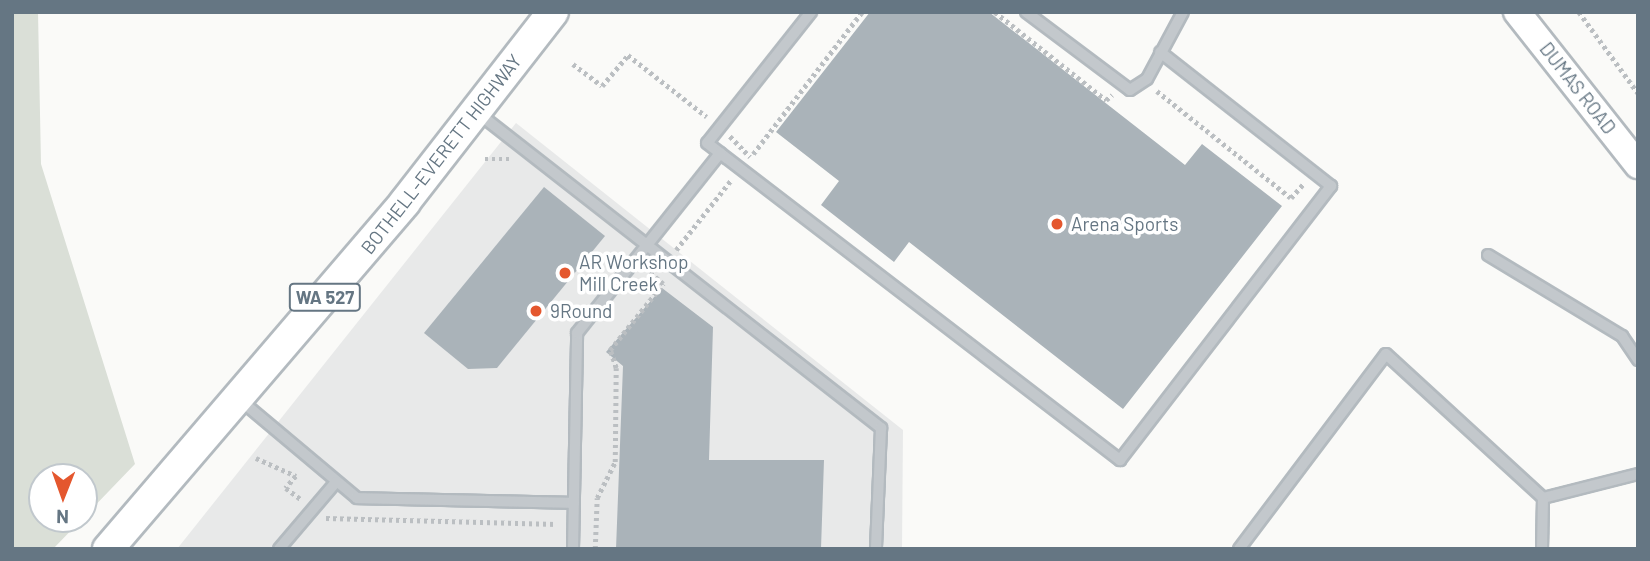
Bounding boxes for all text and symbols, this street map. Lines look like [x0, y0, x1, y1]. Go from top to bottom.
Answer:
street label: DUMAS ROAD [1535, 38, 1621, 138]
street label: BOTHELL-EVERETT HIGHWAY [356, 50, 526, 258]
place label: Arena Sports [1071, 213, 1178, 235]
marker: Arena Sports [1049, 216, 1065, 232]
place label: AR Workshop Mill Creek [579, 251, 689, 295]
marker: AR Workshop Mill Creek [557, 265, 573, 281]
road number: WA 527 [288, 282, 362, 312]
place label: 9Round [550, 300, 612, 322]
marker: 9Round [528, 303, 544, 319]
north arrow [28, 463, 98, 533]
text: N [56, 506, 69, 529]

